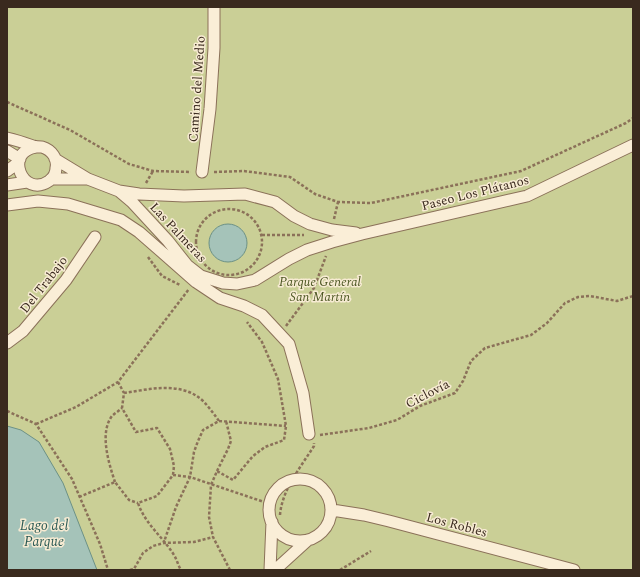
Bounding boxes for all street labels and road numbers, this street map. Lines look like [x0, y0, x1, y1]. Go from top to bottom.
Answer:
street label: Camino del Medio [183, 35, 211, 143]
street label: Paseo Los Plátanos [419, 170, 531, 216]
street label: Las Palmeras [145, 198, 212, 267]
street label: Del Trabajo [15, 252, 73, 318]
street label: Ciclovía [402, 374, 454, 414]
street label: Los Robles [424, 507, 490, 543]

